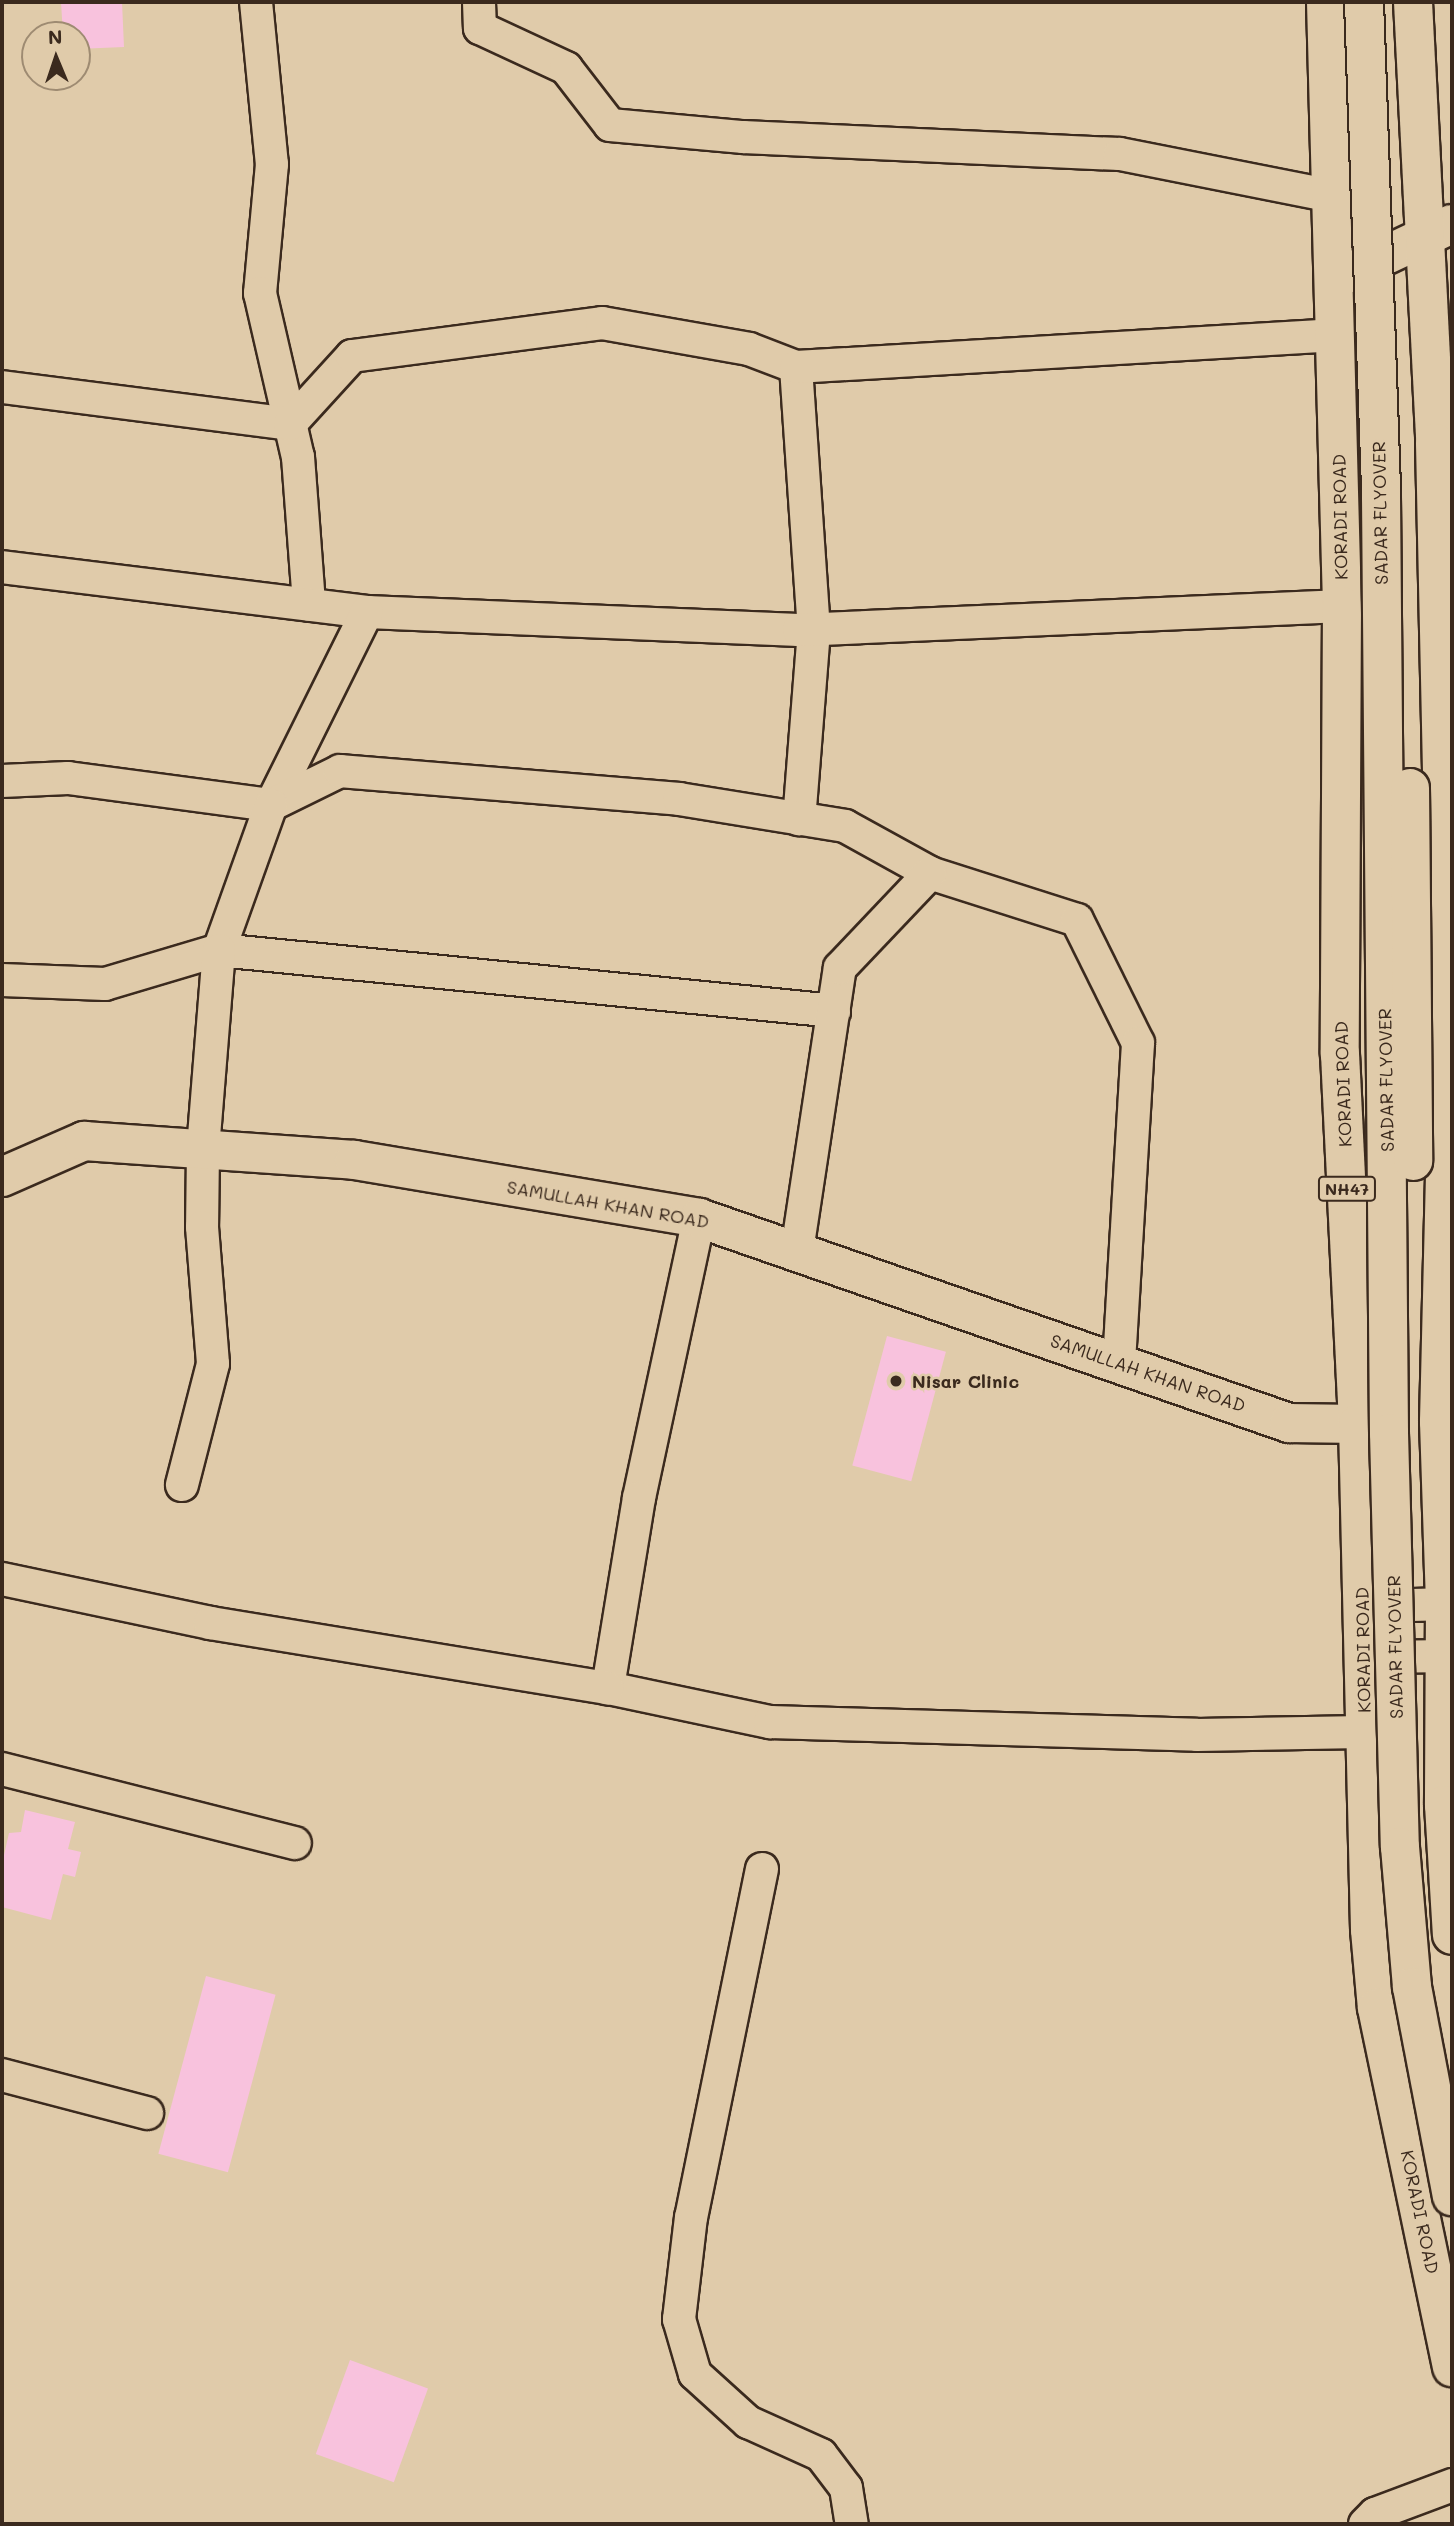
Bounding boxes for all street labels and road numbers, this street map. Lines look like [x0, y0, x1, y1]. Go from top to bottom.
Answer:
street label: SADAR FLYOVER [1368, 441, 1392, 585]
street label: KORADI ROAD [1328, 454, 1352, 580]
street label: SADAR FLYOVER [1374, 1008, 1398, 1152]
street label: KORADI ROAD [1330, 1021, 1356, 1147]
street label: SAMULLAH KHAN ROAD [505, 1176, 711, 1232]
road number: NH47 [1317, 1176, 1377, 1202]
street label: SAMULLAH KHAN ROAD [1048, 1329, 1248, 1417]
street label: SADAR FLYOVER [1383, 1575, 1407, 1719]
street label: KORADI ROAD [1351, 1587, 1375, 1713]
street label: KORADI ROAD [1396, 2148, 1444, 2276]

